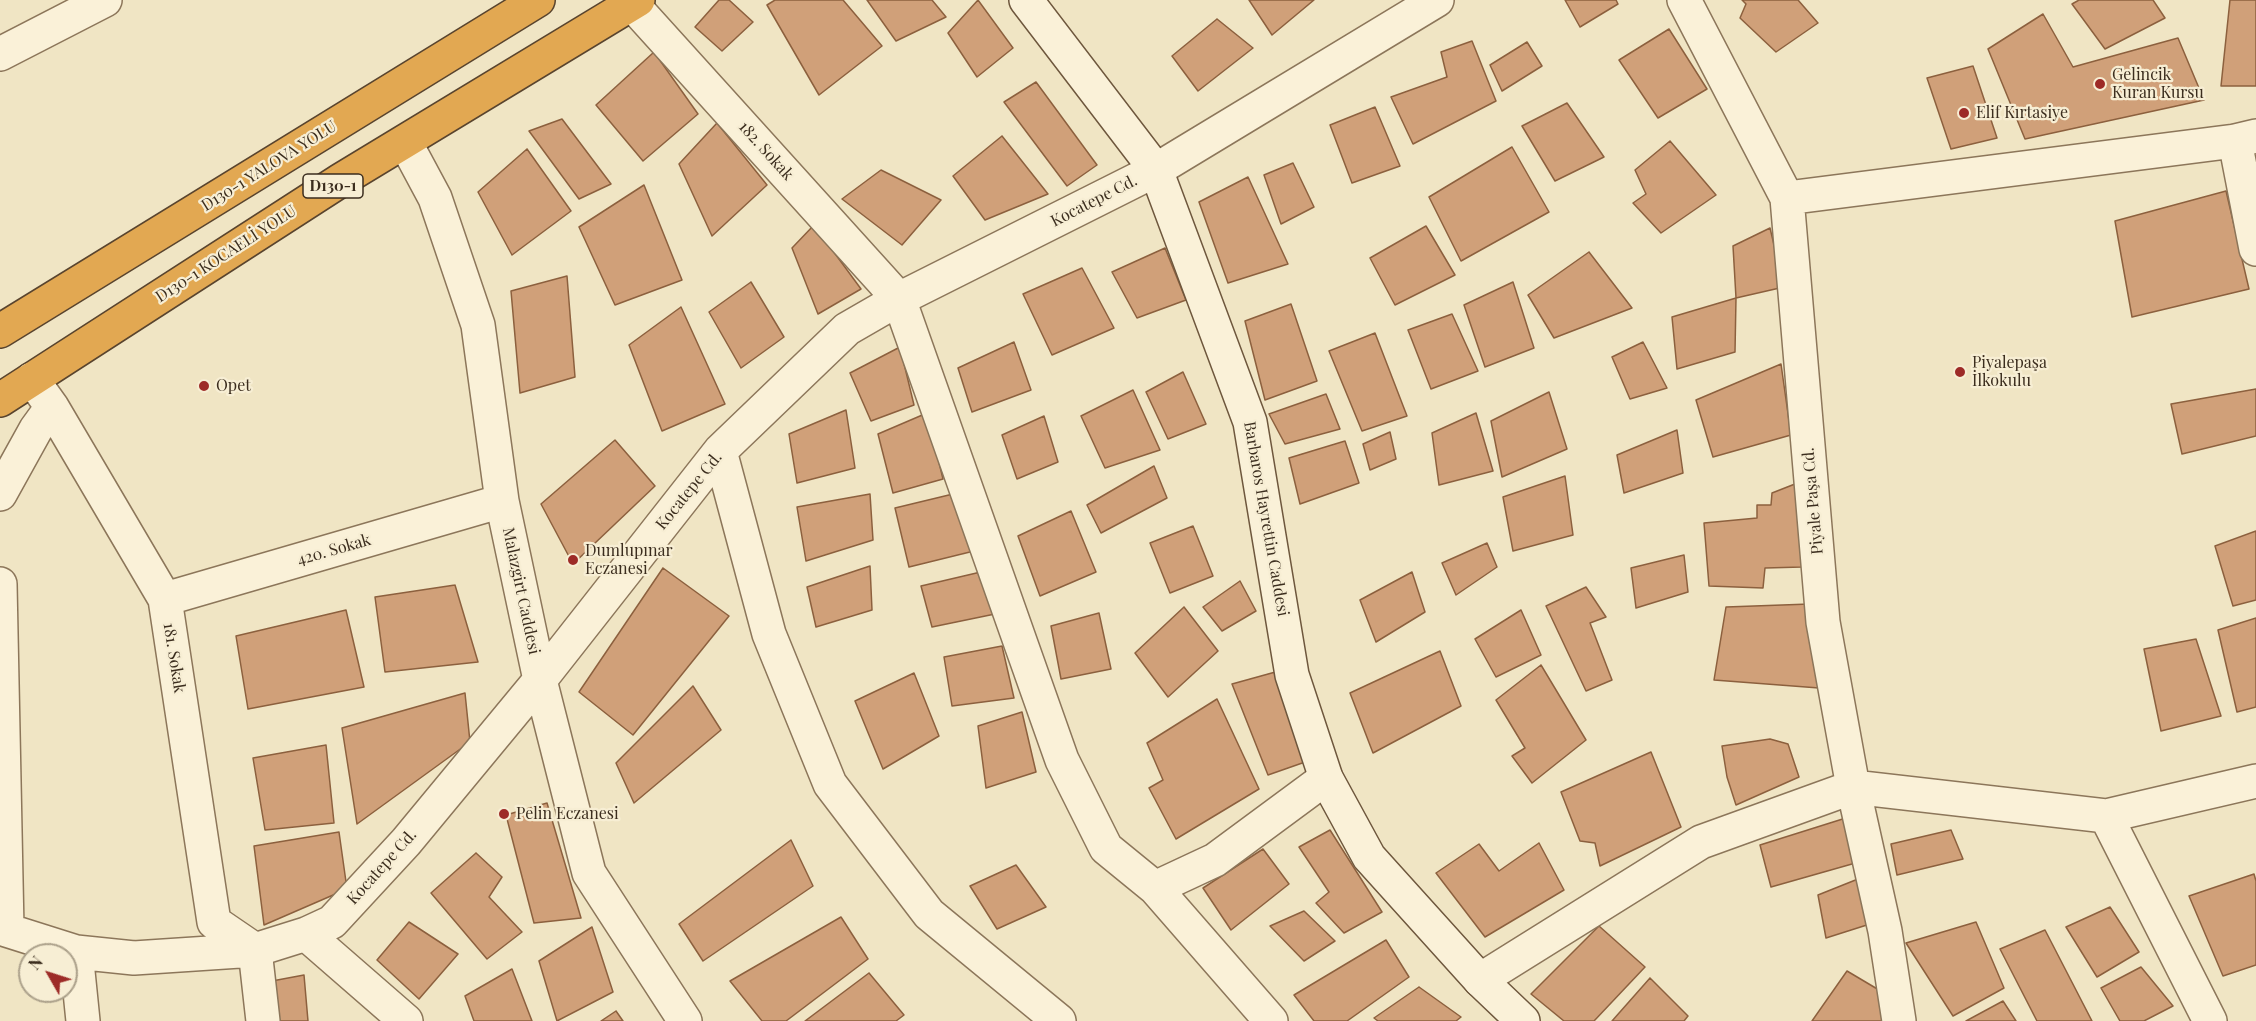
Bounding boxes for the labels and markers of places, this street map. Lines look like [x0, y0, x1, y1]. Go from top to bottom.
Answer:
place label: Gelincik Kuran Kursu [2112, 65, 2204, 103]
marker: Gelincik Kuran Kursu [2093, 77, 2107, 91]
place label: Elif Kırtasiye [1976, 103, 2068, 123]
marker: Elif Kırtasiye [1957, 106, 1971, 120]
place label: Piyalepaşa İlkokulu [1972, 353, 2047, 391]
marker: Piyalepaşa İlkokulu [1953, 365, 1967, 379]
place label: Opet [216, 376, 251, 396]
marker: Opet [197, 379, 211, 393]
place label: Dumlupınar Eczanesi [585, 541, 673, 579]
marker: Dumlupınar Eczanesi [566, 553, 580, 567]
place label: Pelin Eczanesi [516, 804, 619, 824]
marker: Pelin Eczanesi [497, 807, 511, 821]

